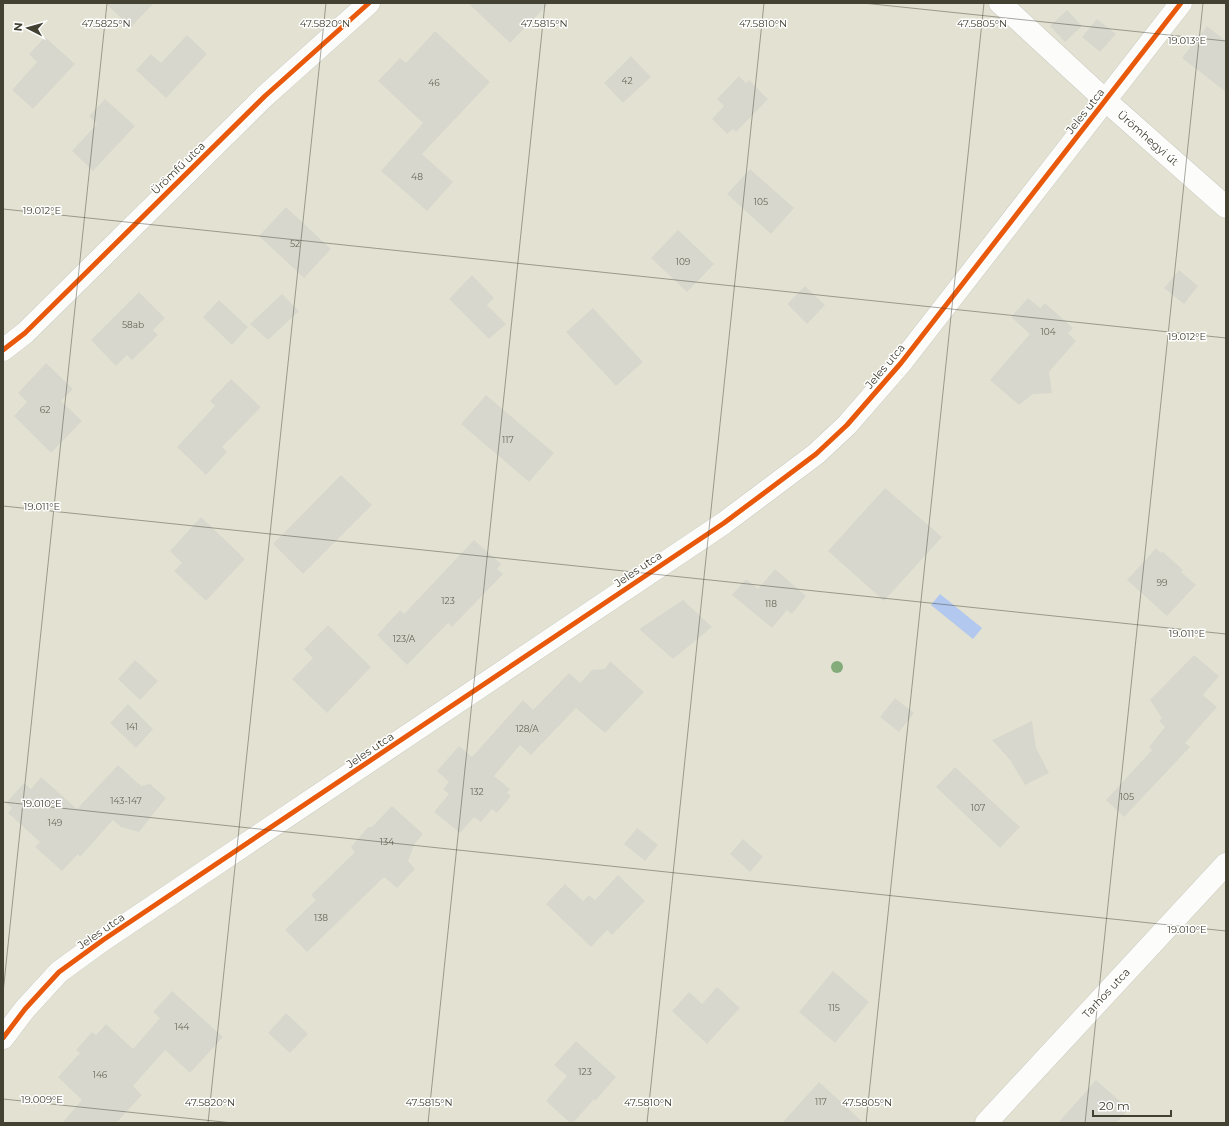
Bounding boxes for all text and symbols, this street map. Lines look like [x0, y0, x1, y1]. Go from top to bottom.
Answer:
north arrow [8, 8, 48, 48]
text: 47.5825°N [81, 17, 131, 30]
text: 47.5820°N [300, 17, 350, 30]
text: 47.5815°N [520, 17, 568, 30]
text: 47.5810°N [739, 17, 787, 30]
text: 47.5805°N [957, 17, 1007, 30]
text: N [11, 22, 25, 32]
text: 19.013°E [1168, 34, 1206, 47]
house number: 42 [621, 75, 633, 86]
house number: 46 [428, 77, 440, 88]
street label: Jeles utca [1062, 85, 1107, 138]
street label: Ürömhegyi út [1114, 108, 1182, 169]
street label: Ürömfű utca [148, 139, 208, 197]
house number: 48 [411, 171, 423, 182]
house number: 105 [754, 196, 768, 207]
text: 19.012°E [23, 204, 62, 217]
house number: 52 [290, 238, 300, 249]
house number: 109 [676, 256, 691, 267]
house number: 58ab [122, 319, 144, 330]
house number: 104 [1040, 326, 1056, 337]
text: 19.012°E [1168, 330, 1207, 343]
street label: Jeles utca [862, 341, 908, 392]
house number: 62 [40, 404, 50, 415]
house number: 117 [502, 434, 514, 445]
text: 19.011°E [24, 500, 60, 513]
street label: Jeles utca [611, 548, 664, 591]
house number: 99 [1157, 577, 1168, 588]
house number: 123 [441, 595, 455, 606]
house number: 118 [765, 598, 777, 609]
text: 19.011°E [1169, 627, 1205, 640]
house number: 123/A [393, 633, 416, 644]
house number: 141 [126, 721, 138, 732]
house number: 128/A [515, 723, 539, 734]
street label: Jeles utca [343, 729, 396, 772]
house number: 132 [470, 786, 484, 797]
house number: 105 [1120, 791, 1134, 802]
house number: 143-147 [110, 795, 142, 806]
text: 19.010°E [22, 797, 62, 810]
house number: 107 [971, 802, 985, 813]
house number: 149 [48, 817, 63, 828]
house number: 134 [380, 836, 394, 847]
street label: Jeles utca [74, 910, 127, 953]
house number: 138 [314, 912, 328, 923]
text: 19.010°E [1167, 923, 1207, 936]
street label: Tarhos utca [1079, 965, 1133, 1021]
house number: 115 [828, 1002, 840, 1013]
house number: 144 [174, 1021, 190, 1032]
house number: 123 [578, 1066, 592, 1077]
house number: 146 [93, 1069, 108, 1080]
scale bar [1093, 1092, 1171, 1118]
text: 19.009°E [21, 1093, 63, 1106]
text: 47.5820°N [185, 1096, 235, 1109]
text: 47.5815°N [405, 1096, 453, 1109]
text: 47.5810°N [624, 1096, 672, 1109]
house number: 117 [815, 1096, 827, 1107]
text: 47.5805°N [842, 1096, 892, 1109]
text: 20 m [1099, 1098, 1130, 1113]

